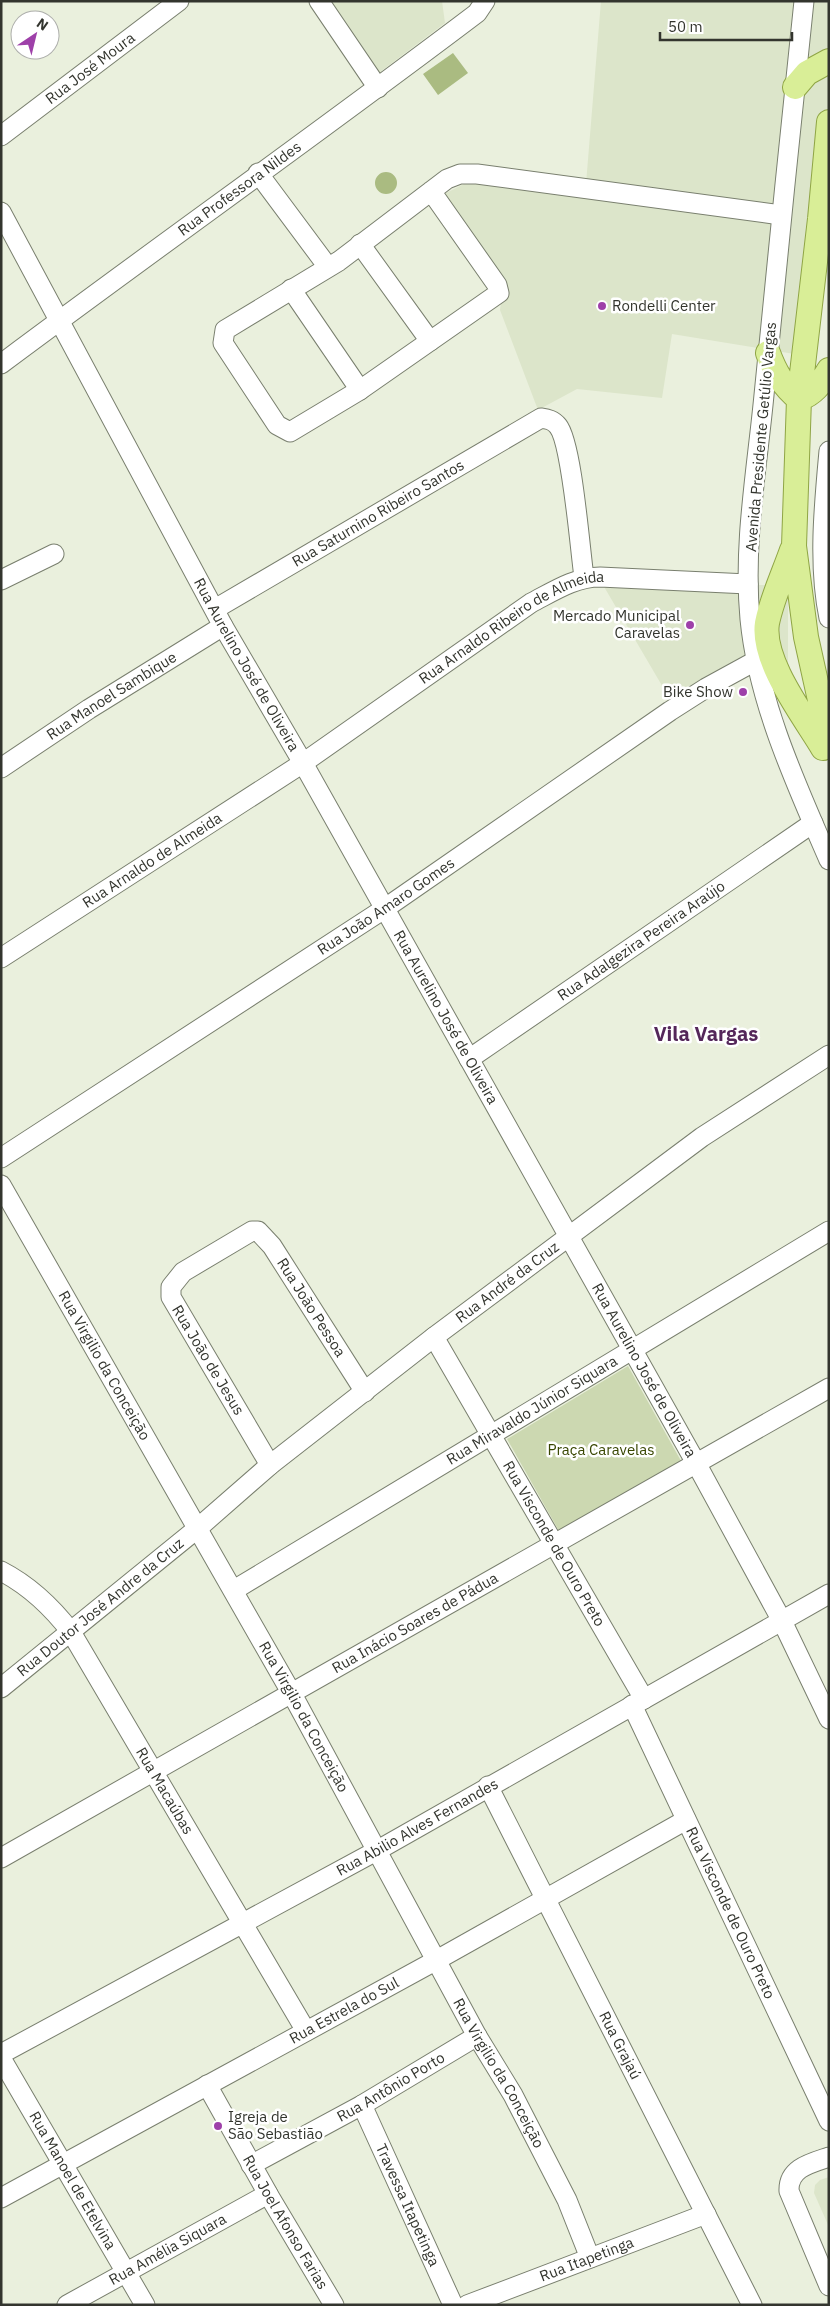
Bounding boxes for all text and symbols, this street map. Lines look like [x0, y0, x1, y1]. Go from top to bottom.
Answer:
north arrow [10, 10, 60, 60]
scale bar [660, 10, 792, 42]
text: N [33, 14, 52, 35]
text: 50 m [668, 17, 703, 36]
street label: Rua José Moura [41, 28, 138, 108]
street label: Rua Professora Nildes [174, 137, 305, 240]
place label: Rondelli Center [612, 296, 716, 315]
marker: Rondelli Center [596, 300, 608, 312]
street label: Avenida Presidente Getúlio Vargas [741, 321, 780, 553]
street label: Rua Saturnino Ribeiro Santos [288, 455, 467, 571]
street label: Rua Arnaldo Ribeiro de Almeida [415, 567, 605, 688]
street label: Rua Aurelino José de Oliveira [190, 574, 304, 755]
place label: Mercado Municipal Caravelas [553, 606, 680, 642]
marker: Mercado Municipal Caravelas [684, 619, 696, 631]
street label: Rua Manoel Sambique [43, 647, 180, 744]
place label: Bike Show [663, 682, 733, 701]
marker: Bike Show [737, 686, 749, 698]
street label: Rua Arnaldo de Almeida [79, 808, 225, 912]
street label: Rua João Amaro Gomes [314, 853, 458, 959]
street label: Rua Adalgezira Pereira Araújo [554, 876, 729, 1005]
street label: Rua Aurelino José de Oliveira [390, 927, 503, 1107]
district label: Vila Vargas [654, 1020, 758, 1047]
street label: Rua André da Cruz [451, 1237, 563, 1327]
street label: Rua João Pessoa [273, 1254, 350, 1360]
street label: Rua Aurelino José de Oliveira [588, 1280, 701, 1461]
street label: Rua Virgilio da Conceição [54, 1287, 155, 1444]
street label: Rua João de Jesus [168, 1301, 249, 1418]
street label: Rua Miravaldo Júnior Siquara [443, 1351, 621, 1469]
park label: Praça Caravelas [547, 1440, 655, 1459]
street label: Rua Visconde de Ouro Preto [499, 1457, 610, 1630]
street label: Rua Doutor José Andre da Cruz [13, 1534, 187, 1680]
street label: Rua Inácio Soares de Pádua [328, 1568, 501, 1677]
street label: Rua Virgilio da Conceição [255, 1638, 353, 1795]
street label: Rua Macaúbas [132, 1744, 198, 1838]
street label: Rua Abilio Alves Fernandes [333, 1774, 501, 1880]
street label: Rua Visconde de Ouro Preto [682, 1824, 780, 2002]
street label: Rua Estrela do Sul [286, 1973, 402, 2048]
street label: Rua Virgilio da Conceição [449, 1994, 549, 2151]
street label: Rua Grajaú [595, 2008, 646, 2082]
street label: Rua Antônio Porto [333, 2048, 448, 2126]
place label: Igreja de São Sebastião [228, 2107, 323, 2143]
street label: Rua Manoel de Etelvina [25, 2108, 121, 2253]
marker: Igreja de São Sebastião [212, 2120, 224, 2132]
street label: Travessa Itapetinga [372, 2141, 444, 2269]
street label: Rua Joel Afonso Farias [239, 2151, 333, 2293]
street label: Rua Amélia Siquara [105, 2209, 229, 2289]
street label: Rua Itapetinga [537, 2232, 636, 2286]

